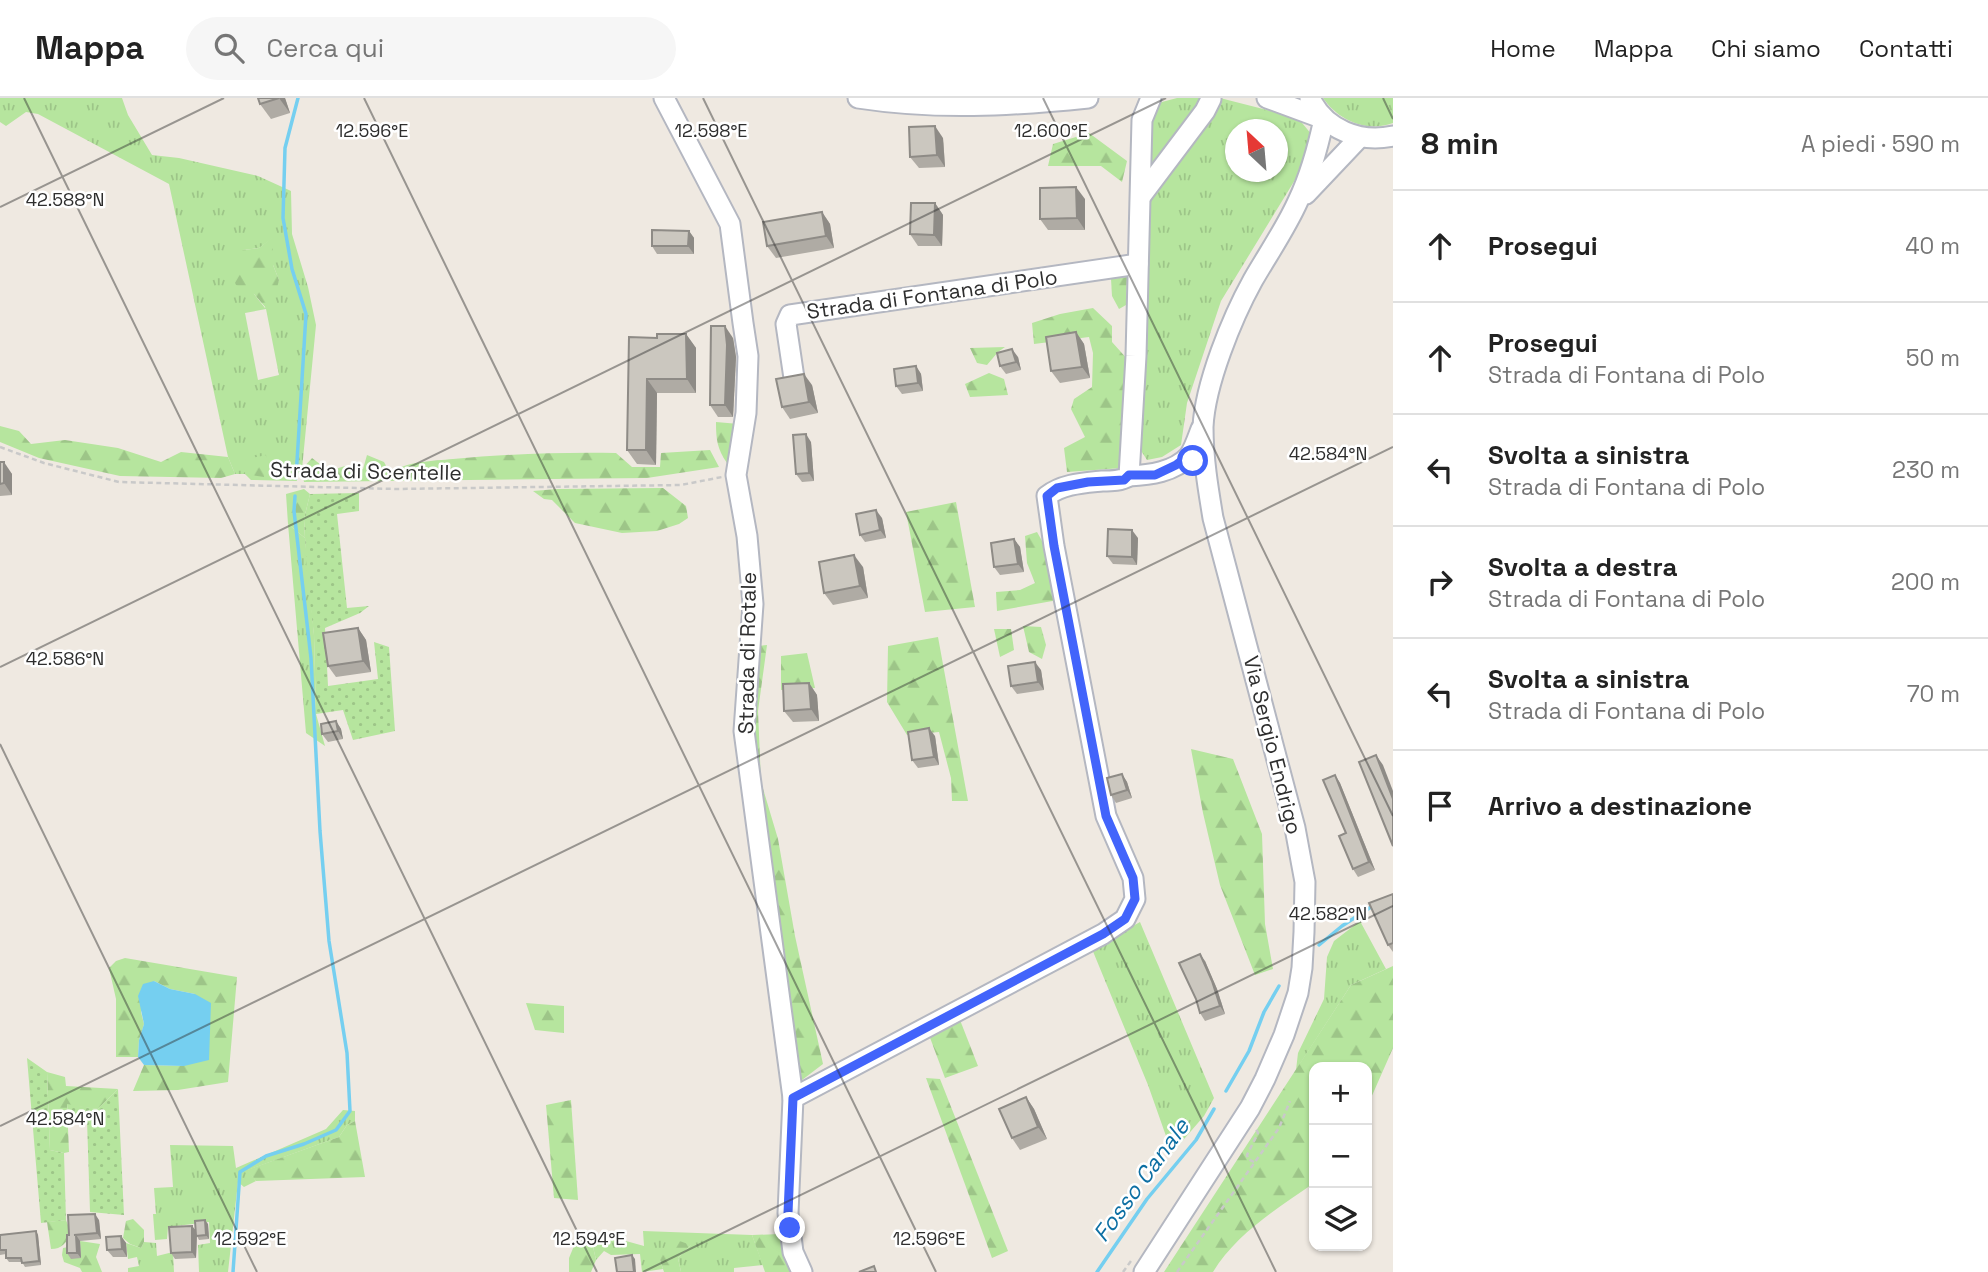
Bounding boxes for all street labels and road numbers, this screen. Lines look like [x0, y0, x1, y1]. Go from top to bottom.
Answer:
street label: Strada di Fontana di Polo [805, 263, 1059, 325]
street label: Strada di Scentelle [270, 456, 462, 486]
street label: Strada di Rotale [732, 572, 762, 734]
street label: Via Sergio Endrigo [1238, 653, 1308, 837]

